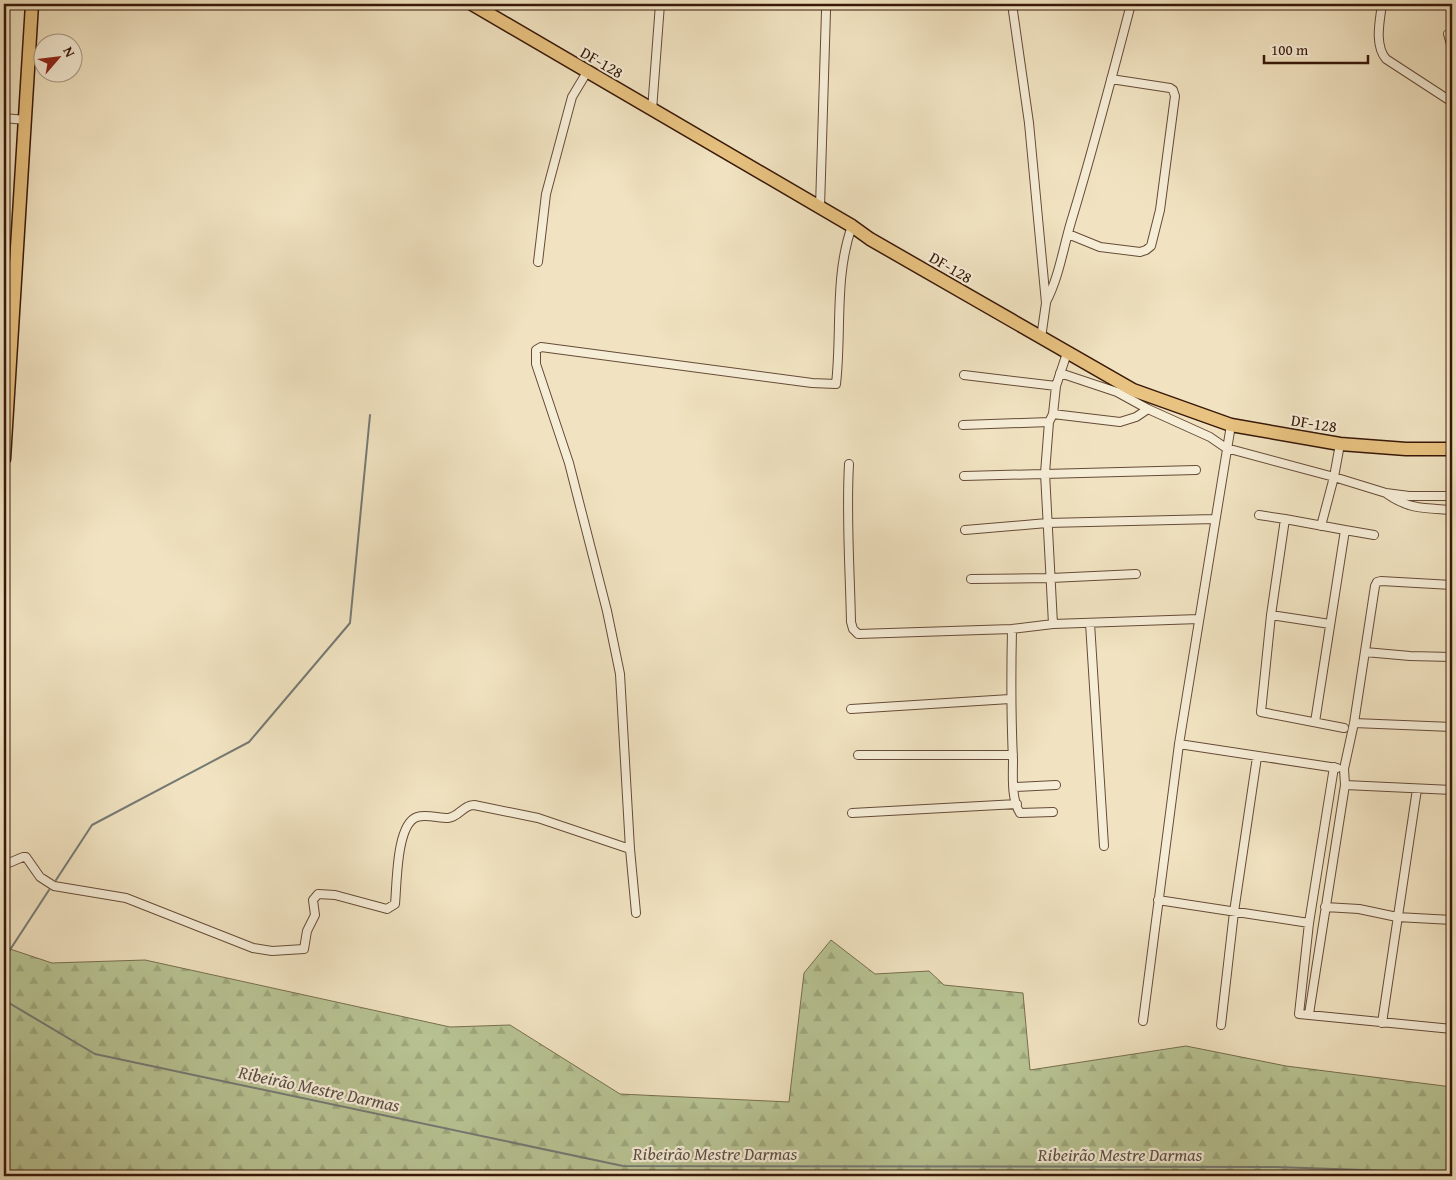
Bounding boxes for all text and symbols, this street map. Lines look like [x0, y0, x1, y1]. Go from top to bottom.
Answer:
north arrow [32, 32, 82, 82]
scale bar [1264, 32, 1367, 64]
text: 100 m [1271, 39, 1309, 60]
street label: DF-128 [576, 40, 628, 84]
text: N [58, 43, 81, 61]
street label: DF-128 [925, 245, 977, 289]
street label: DF-128 [1289, 408, 1339, 439]
water label: Ribeirão Mestre Darmas [235, 1058, 403, 1119]
water label: Ribeirão Mestre Darmas [632, 1140, 798, 1167]
water label: Ribeirão Mestre Darmas [1037, 1141, 1203, 1168]

